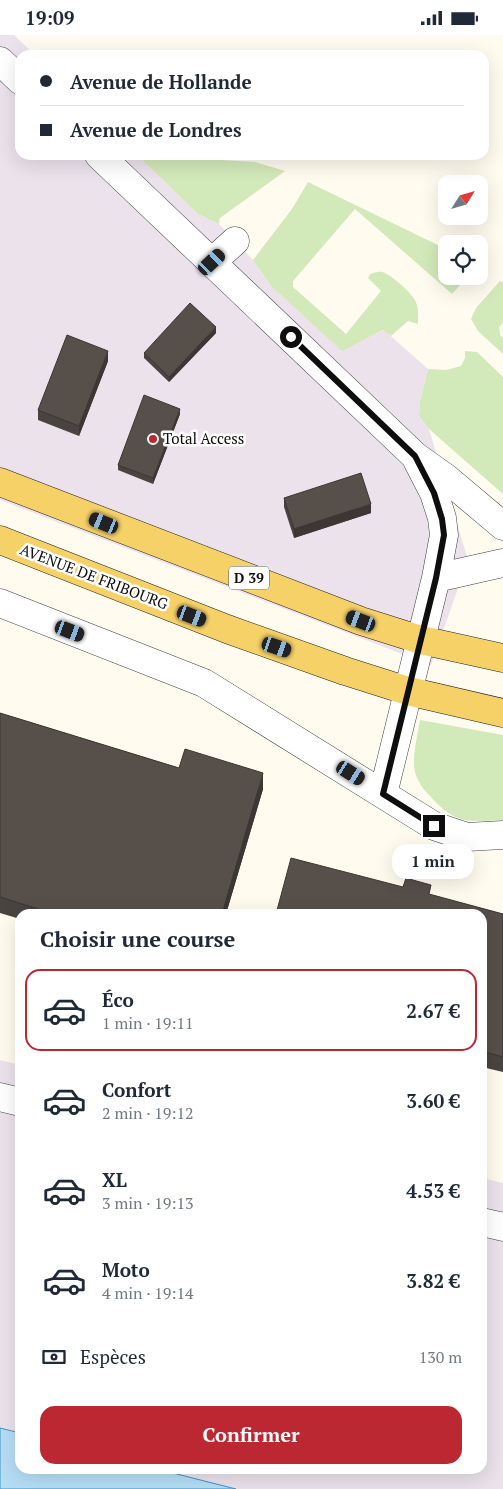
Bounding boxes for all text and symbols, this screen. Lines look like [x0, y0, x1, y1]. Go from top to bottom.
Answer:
text: 19:09 [25, 5, 74, 30]
text: Avenue de Hollande [70, 69, 252, 94]
text: Avenue de Londres [70, 117, 242, 142]
north arrow [438, 175, 488, 225]
map controls [438, 175, 488, 285]
button: locate [438, 235, 488, 285]
car [195, 246, 228, 278]
route start [280, 326, 302, 348]
place label: Total Access [163, 428, 244, 448]
marker: Total Access [147, 433, 159, 445]
car [87, 510, 120, 536]
street label: AVENUE DE FRIBOURG [18, 539, 172, 614]
road number: D 39 [229, 567, 269, 589]
car [175, 604, 208, 628]
car [344, 609, 377, 633]
car [53, 619, 86, 643]
car [260, 635, 293, 659]
car [334, 759, 367, 787]
route end [423, 815, 445, 837]
callout: 1 min [393, 843, 475, 879]
text: 1 min [411, 850, 455, 872]
text: Choisir une course [40, 924, 235, 953]
text: Éco [102, 987, 134, 1012]
icon: car [42, 988, 87, 1033]
text: 2.67 € [406, 998, 460, 1023]
text: 1 min · 19:11 [102, 1012, 194, 1034]
text: Confort [102, 1077, 171, 1102]
icon: car [42, 1078, 87, 1123]
text: 3.60 € [406, 1088, 460, 1113]
text: 2 min · 19:12 [102, 1102, 194, 1124]
text: XL [102, 1167, 127, 1192]
icon: car [42, 1168, 87, 1213]
text: 4.53 € [406, 1178, 460, 1203]
text: 3 min · 19:13 [102, 1192, 194, 1214]
text: Moto [102, 1257, 150, 1282]
icon: car [42, 1258, 87, 1303]
text: 3.82 € [406, 1268, 460, 1293]
text: 4 min · 19:14 [102, 1282, 194, 1304]
icon: cash [40, 1343, 68, 1371]
text: Espèces [80, 1344, 146, 1369]
text: 130 m [419, 1346, 462, 1368]
button: Confirmer [40, 1406, 462, 1464]

